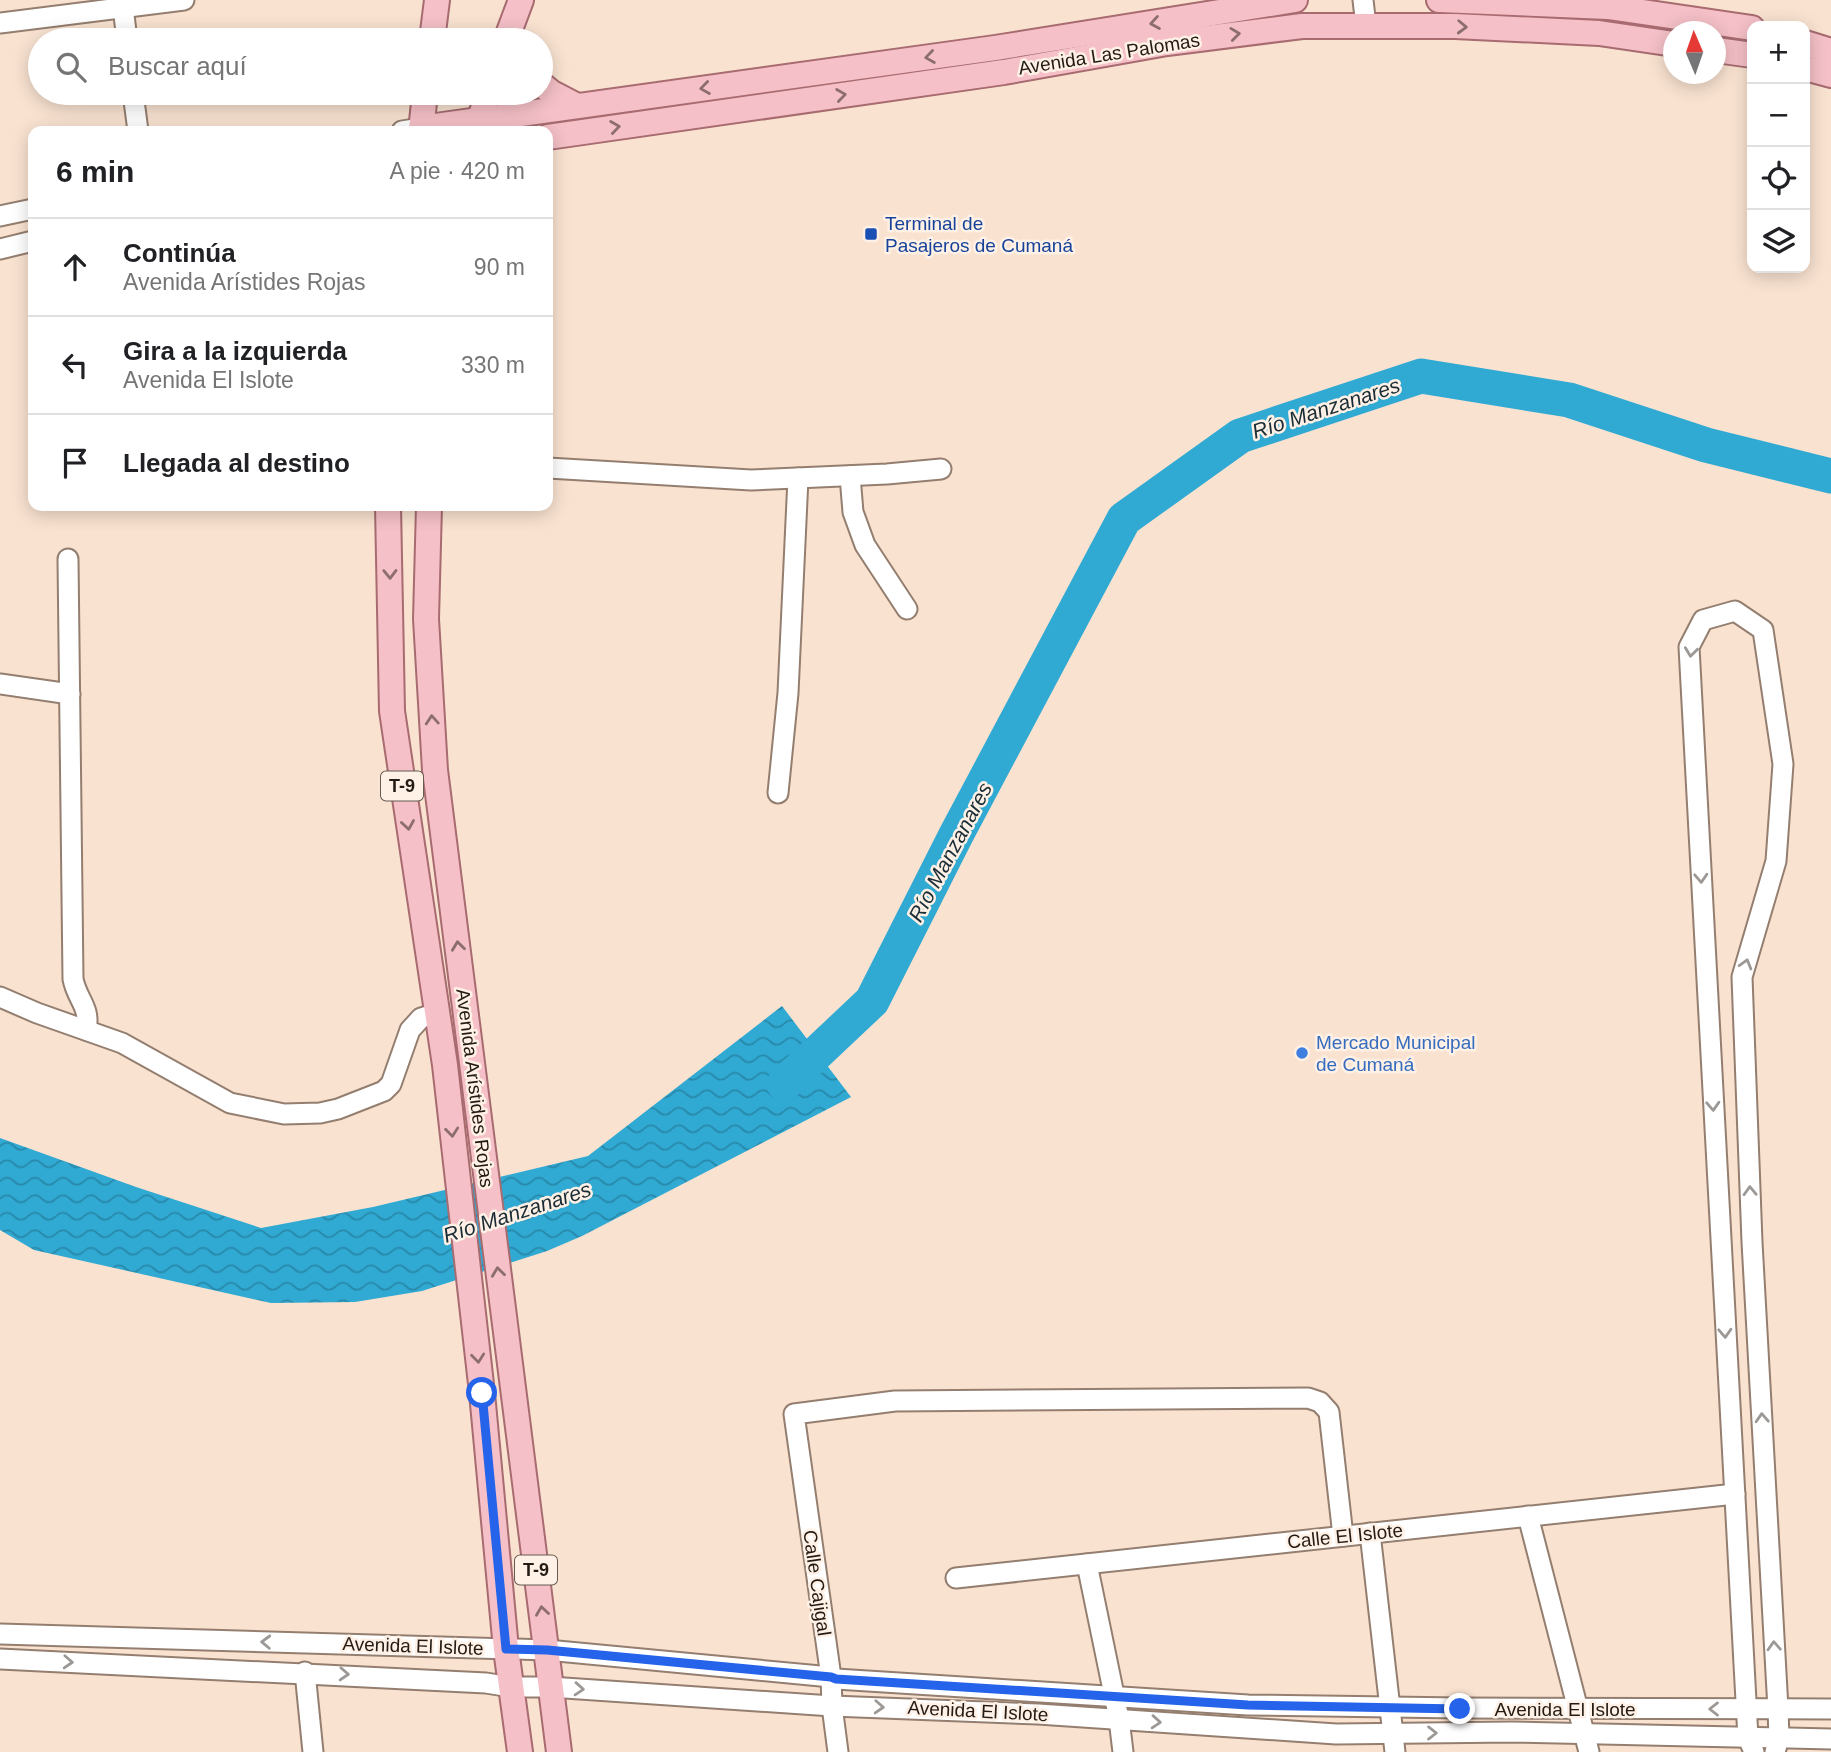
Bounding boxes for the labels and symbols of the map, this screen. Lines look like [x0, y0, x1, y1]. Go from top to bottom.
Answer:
one-way arrow [1149, 15, 1161, 30]
one-way arrow [1456, 19, 1467, 34]
north arrow [1663, 21, 1726, 84]
one-way arrow [1229, 27, 1241, 42]
street label: Avenida Las Palomas [1017, 29, 1201, 79]
one-way arrow [924, 49, 936, 64]
one-way arrow [699, 81, 711, 96]
one-way arrow [835, 88, 846, 103]
one-way arrow [609, 120, 621, 135]
place label: Terminal de Pasajeros de Cumaná [885, 213, 1073, 256]
marker: Terminal de Pasajeros de Cumaná [863, 226, 879, 242]
water label: Río Manzanares [1249, 373, 1403, 443]
one-way arrow [382, 569, 397, 580]
one-way arrow [1683, 646, 1698, 657]
one-way arrow [425, 714, 440, 725]
road number: T-9 [381, 772, 423, 800]
water label: Río Manzanares [904, 778, 997, 925]
one-way arrow [400, 819, 415, 831]
one-way arrow [1693, 873, 1708, 884]
one-way arrow [450, 940, 465, 952]
one-way arrow [1738, 959, 1753, 971]
street label: Avenida Arístides Rojas [452, 987, 498, 1189]
place label: Mercado Municipal de Cumaná [1316, 1032, 1475, 1075]
marker: Mercado Municipal de Cumaná [1294, 1045, 1310, 1061]
one-way arrow [1705, 1100, 1720, 1111]
one-way arrow [445, 1127, 460, 1138]
water label: Río Manzanares [440, 1177, 594, 1247]
one-way arrow [1743, 1185, 1758, 1196]
one-way arrow [490, 1266, 505, 1277]
one-way arrow [1718, 1328, 1733, 1339]
one-way arrow [470, 1353, 485, 1364]
route start [466, 1377, 497, 1408]
one-way arrow [1755, 1413, 1770, 1424]
street label: Calle El Islote [1286, 1519, 1404, 1553]
street label: Calle Cajigal [799, 1529, 835, 1637]
road number: T-9 [515, 1555, 557, 1584]
one-way arrow [534, 1605, 549, 1617]
street label: Avenida El Islote [342, 1633, 484, 1659]
one-way arrow [260, 1634, 271, 1649]
one-way arrow [1767, 1640, 1782, 1651]
one-way arrow [63, 1654, 74, 1669]
one-way arrow [339, 1667, 350, 1682]
one-way arrow [574, 1681, 585, 1696]
route end [1444, 1693, 1475, 1724]
street label: Avenida El Islote [907, 1697, 1049, 1725]
one-way arrow [874, 1699, 885, 1714]
street label: Avenida El Islote [1494, 1699, 1636, 1720]
one-way arrow [1708, 1701, 1719, 1717]
one-way arrow [1150, 1714, 1161, 1729]
one-way arrow [1427, 1725, 1437, 1741]

